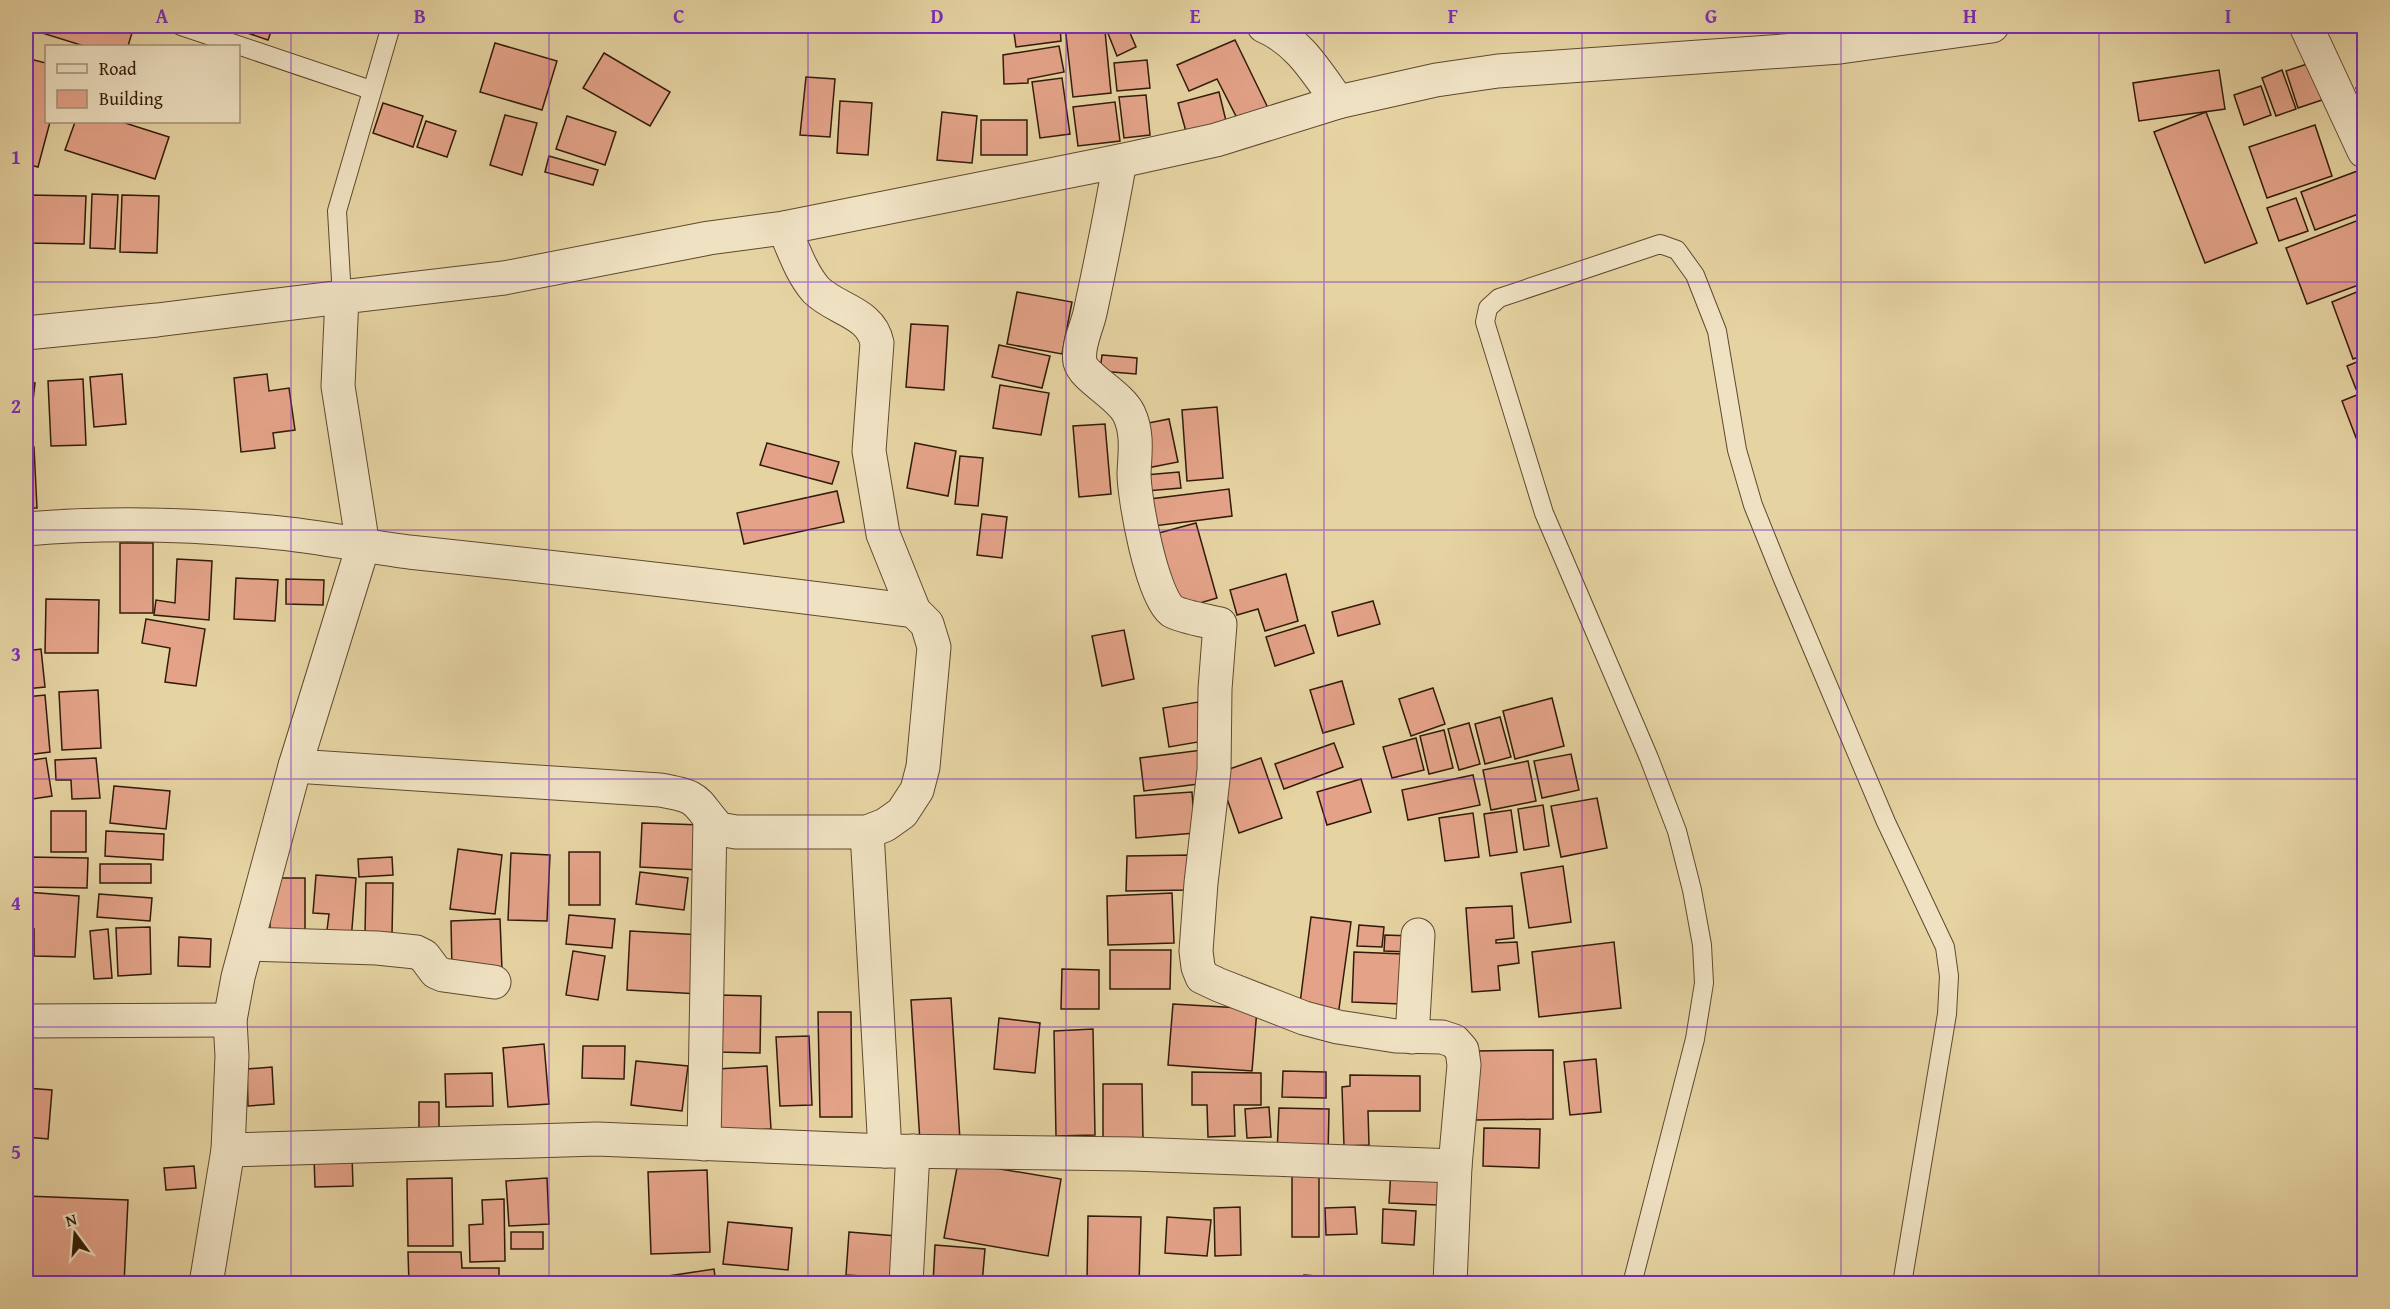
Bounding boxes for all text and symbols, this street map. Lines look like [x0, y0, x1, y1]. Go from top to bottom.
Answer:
text: A [156, 1, 169, 30]
text: B [414, 1, 426, 30]
text: C [673, 1, 685, 30]
text: D [930, 1, 944, 30]
text: E [1190, 1, 1201, 30]
text: F [1448, 1, 1458, 30]
text: G [1705, 1, 1717, 30]
text: H [1963, 1, 1977, 30]
text: I [2225, 1, 2231, 30]
legend [45, 45, 240, 123]
text: Road [99, 55, 137, 82]
text: Building [99, 85, 163, 112]
text: 1 [11, 142, 21, 171]
text: 2 [11, 391, 21, 420]
text: 3 [11, 639, 21, 668]
text: 4 [11, 888, 21, 917]
text: 5 [11, 1137, 21, 1166]
north arrow [45, 1204, 105, 1264]
text: N [62, 1206, 80, 1233]

